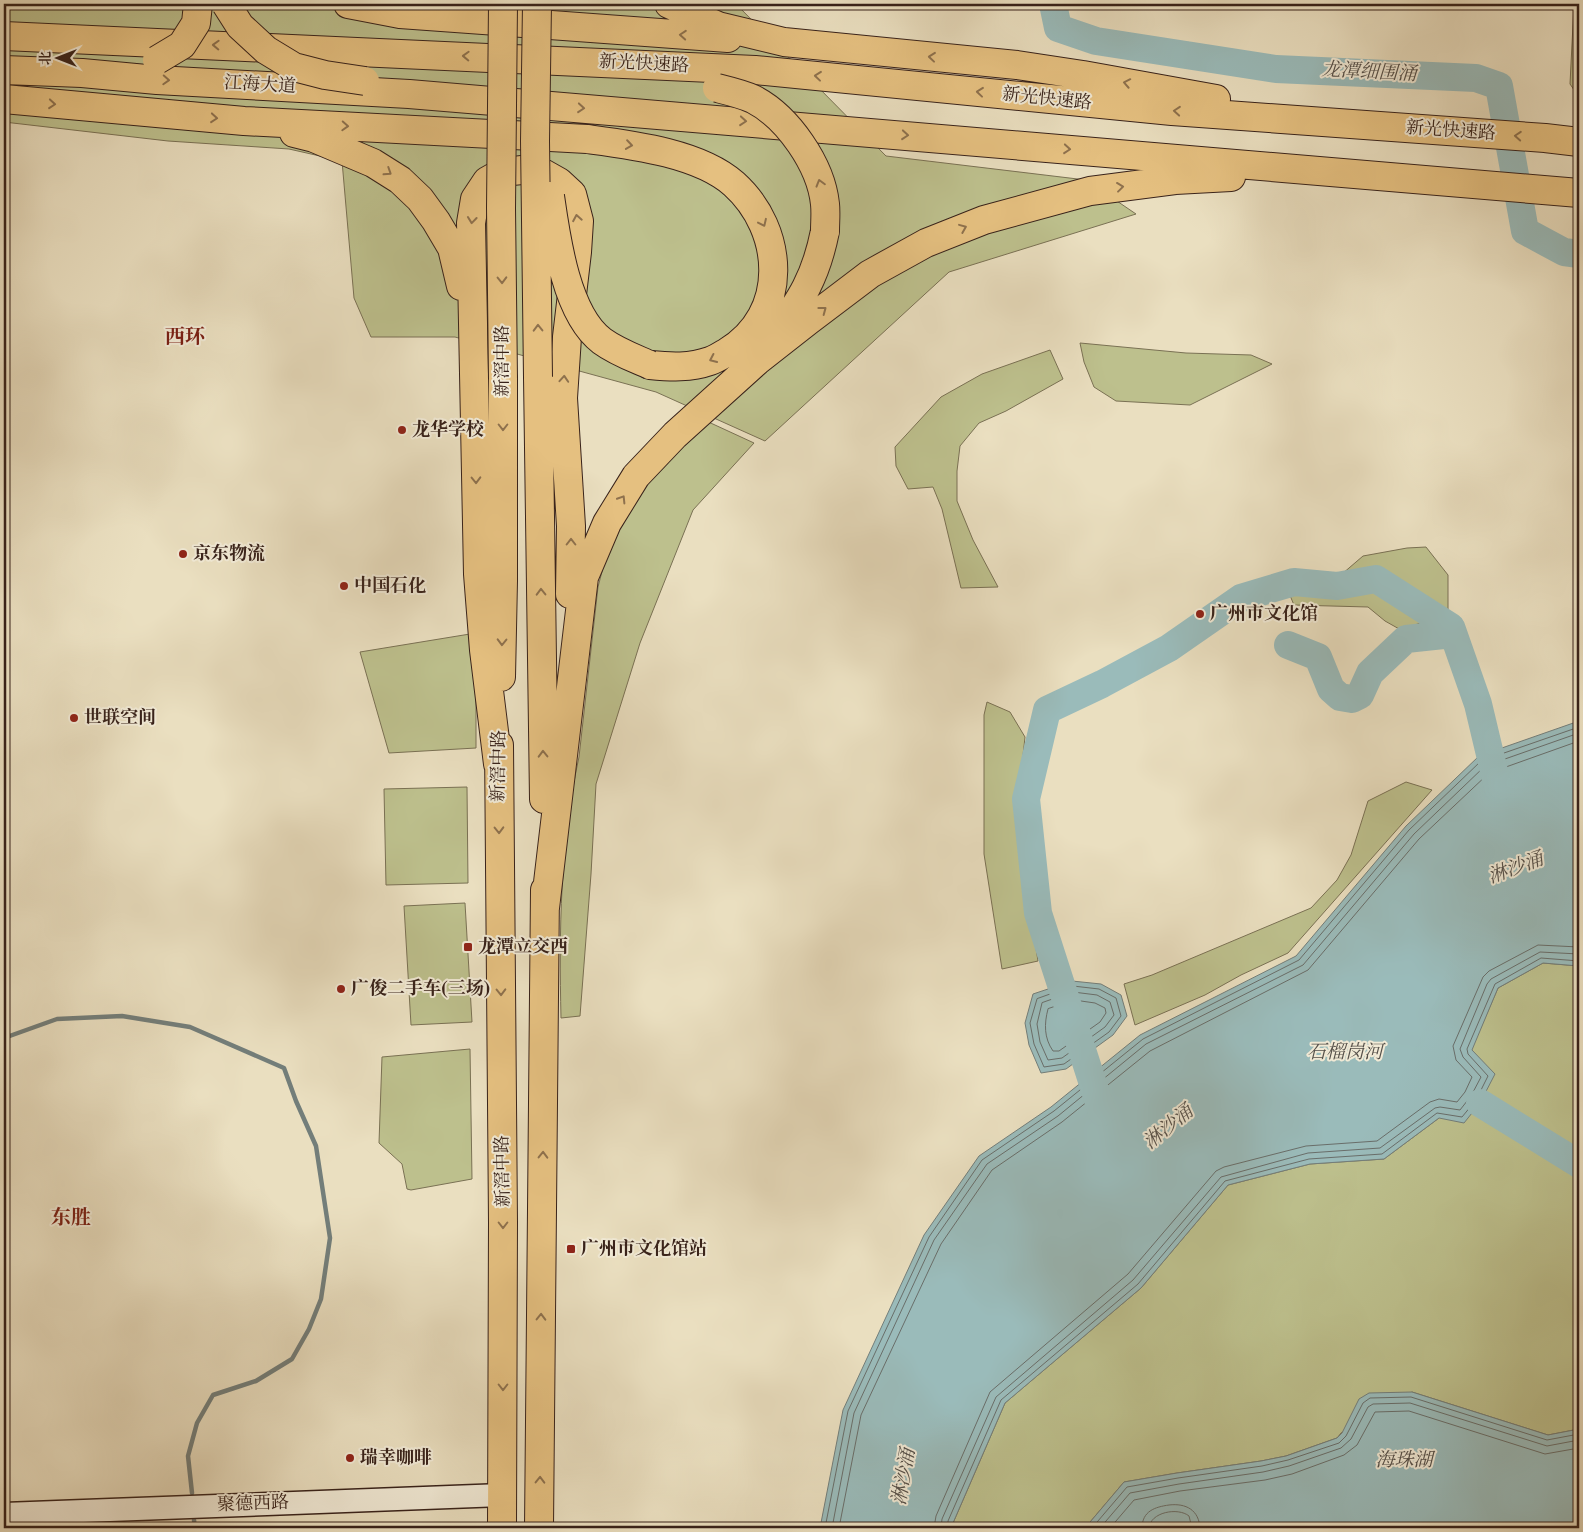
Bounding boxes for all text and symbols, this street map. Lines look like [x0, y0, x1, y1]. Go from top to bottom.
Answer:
one-way arrow [679, 29, 687, 40]
north arrow [32, 32, 82, 82]
one-way arrow [212, 40, 220, 50]
one-way arrow [462, 50, 470, 61]
text: 北 [38, 51, 53, 65]
street label: 新光快速路 [599, 51, 690, 75]
one-way arrow [928, 52, 936, 63]
water label: 龙潭细围涌 [1321, 59, 1419, 85]
one-way arrow [814, 71, 822, 82]
street label: 江海大道 [224, 72, 297, 96]
one-way arrow [162, 75, 170, 86]
one-way arrow [1123, 78, 1132, 88]
street label: 新光快速路 [1001, 83, 1093, 113]
one-way arrow [976, 87, 984, 98]
one-way arrow [49, 98, 57, 109]
one-way arrow [578, 102, 586, 113]
one-way arrow [1172, 106, 1180, 117]
one-way arrow [210, 112, 218, 123]
one-way arrow [739, 116, 747, 127]
street label: 新光快速路 [1405, 117, 1497, 143]
one-way arrow [341, 121, 349, 132]
one-way arrow [901, 129, 909, 140]
one-way arrow [1514, 131, 1522, 142]
one-way arrow [625, 139, 633, 149]
one-way arrow [1063, 143, 1071, 154]
one-way arrow [382, 166, 391, 175]
one-way arrow [815, 179, 825, 187]
one-way arrow [1116, 182, 1124, 193]
one-way arrow [573, 213, 583, 222]
one-way arrow [467, 217, 478, 225]
one-way arrow [757, 218, 767, 227]
one-way arrow [958, 224, 967, 234]
one-way arrow [497, 276, 507, 284]
one-way arrow [817, 307, 826, 315]
one-way arrow [532, 324, 543, 332]
street label: 新滘中路 [492, 325, 512, 397]
district label: 西环 [165, 326, 205, 348]
one-way arrow [710, 352, 719, 362]
one-way arrow [559, 375, 570, 383]
place label: 龙华学校 [412, 419, 484, 439]
marker: 龙华学校 [396, 424, 408, 436]
one-way arrow [498, 424, 508, 432]
one-way arrow [471, 477, 481, 485]
one-way arrow [616, 495, 625, 505]
one-way arrow [566, 537, 576, 545]
place label: 京东物流 [193, 543, 265, 563]
marker: 京东物流 [177, 548, 189, 560]
place label: 中国石化 [354, 575, 426, 595]
marker: 中国石化 [338, 580, 350, 592]
one-way arrow [536, 587, 546, 595]
place label: 广州市文化馆 [1210, 603, 1318, 623]
marker: 广州市文化馆 [1194, 608, 1206, 620]
one-way arrow [497, 639, 507, 647]
place label: 世联空间 [84, 707, 156, 727]
marker: 世联空间 [68, 712, 80, 724]
street label: 新滘中路 [487, 730, 509, 802]
one-way arrow [538, 750, 548, 758]
one-way arrow [494, 826, 504, 834]
water label: 淋沙涌 [1485, 848, 1548, 888]
place label: 龙潭立交西 [478, 936, 568, 956]
marker: 龙潭立交西 [462, 941, 474, 953]
place label: 广俊二手车(三场) [351, 978, 490, 998]
marker: 广俊二手车(三场) [335, 983, 347, 995]
one-way arrow [496, 989, 506, 997]
water label: 石榴岗河 [1307, 1042, 1386, 1063]
water label: 淋沙涌 [1140, 1100, 1199, 1153]
street label: 新滘中路 [491, 1135, 513, 1207]
one-way arrow [538, 1150, 548, 1158]
district label: 东胜 [51, 1206, 91, 1229]
one-way arrow [498, 1222, 508, 1229]
place label: 广州市文化馆站 [581, 1238, 707, 1258]
marker: 广州市文化馆站 [565, 1243, 577, 1255]
one-way arrow [536, 1313, 546, 1320]
one-way arrow [498, 1384, 508, 1392]
water label: 淋沙涌 [889, 1445, 920, 1507]
place label: 瑞幸咖啡 [360, 1447, 432, 1467]
water label: 海珠湖 [1375, 1450, 1435, 1471]
marker: 瑞幸咖啡 [344, 1452, 356, 1464]
one-way arrow [535, 1475, 545, 1483]
street label: 聚德西路 [217, 1492, 289, 1514]

